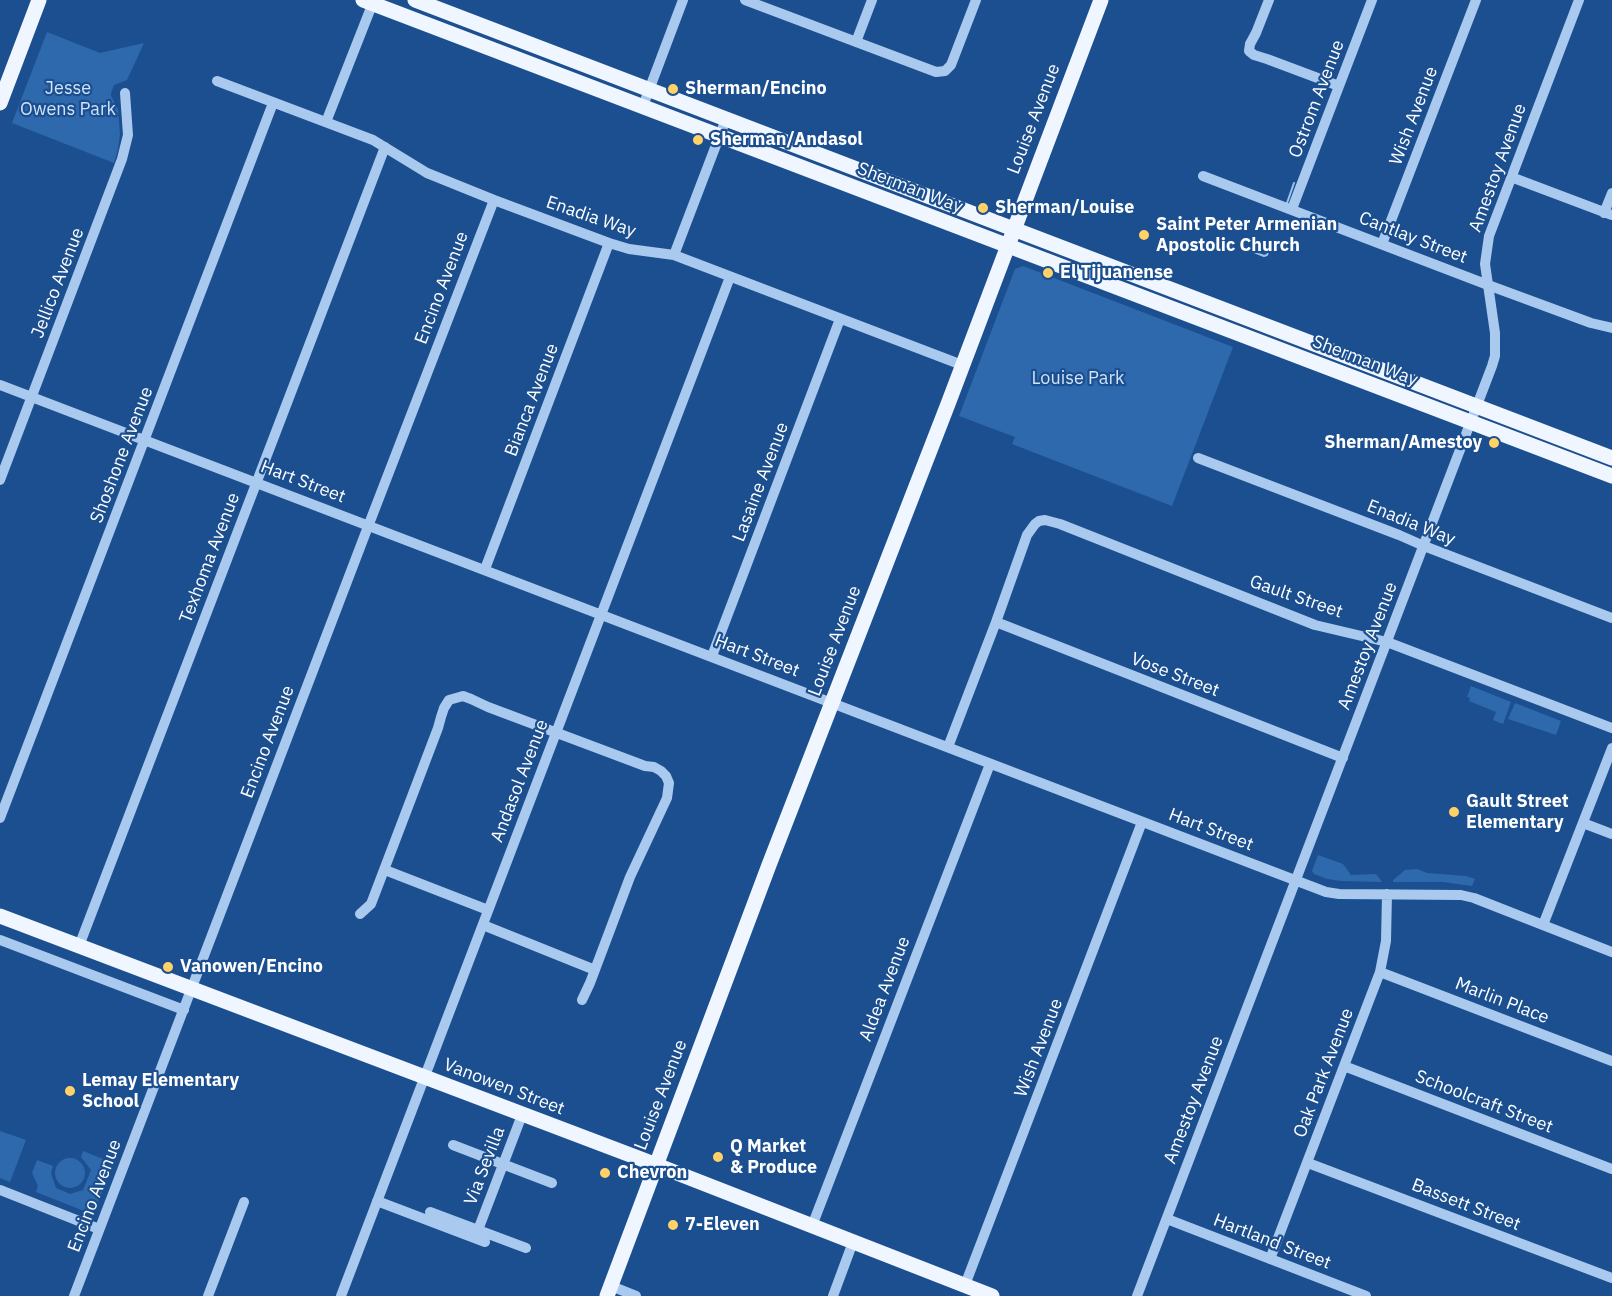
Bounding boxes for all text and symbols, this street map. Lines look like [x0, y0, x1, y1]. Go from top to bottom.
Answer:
street label: Ostrom Avenue [1285, 37, 1349, 161]
street label: Louise Avenue [1003, 61, 1065, 177]
street label: Wish Avenue [1385, 64, 1443, 168]
park label: Jesse Owens Park [20, 78, 116, 121]
place label: Sherman/Encino [685, 78, 827, 100]
marker: Sherman/Encino [666, 82, 680, 96]
street label: Amestoy Avenue [1465, 101, 1531, 235]
place label: Sherman/Andasol [710, 129, 863, 151]
marker: Sherman/Andasol [691, 133, 705, 147]
street label: Sherman Way [854, 158, 966, 218]
street label: Enadia Way [543, 192, 639, 242]
place label: Sherman/Louise [995, 197, 1134, 219]
marker: Sherman/Louise [976, 201, 990, 215]
street label: Cantlay Street [1356, 207, 1470, 269]
place label: Saint Peter Armenian Apostolic Church [1156, 214, 1337, 256]
street label: Jellico Avenue [27, 225, 89, 341]
marker: Saint Peter Armenian Apostolic Church [1137, 228, 1151, 242]
street label: Encino Avenue [411, 229, 473, 347]
place label: El Tijuanense [1060, 262, 1173, 284]
marker: El Tijuanense [1041, 266, 1055, 280]
street label: Sherman Way [1309, 331, 1421, 391]
street label: Bianca Avenue [501, 341, 563, 459]
park label: Louise Park [1032, 368, 1124, 390]
street label: Shoshone Avenue [86, 384, 158, 526]
street label: Lasaine Avenue [728, 419, 794, 545]
place label: Sherman/Amestoy [1324, 432, 1482, 454]
marker: Sherman/Amestoy [1487, 436, 1501, 450]
street label: Hart Street [258, 456, 348, 508]
street label: Texhoma Avenue [175, 490, 245, 626]
street label: Enadia Way [1364, 495, 1458, 551]
street label: Gault Street [1247, 571, 1345, 623]
street label: Amestoy Avenue [1334, 579, 1402, 713]
street label: Louise Avenue [804, 583, 866, 699]
street label: Hart Street [712, 630, 802, 682]
street label: Vose Street [1128, 648, 1222, 702]
street label: Encino Avenue [237, 683, 299, 801]
street label: Andasol Avenue [487, 716, 553, 846]
place label: Gault Street Elementary [1466, 791, 1569, 834]
street label: Hart Street [1166, 804, 1256, 856]
marker: Gault Street Elementary [1447, 805, 1461, 819]
street label: Aldea Avenue [855, 933, 915, 1045]
place label: Vanowen/Encino [180, 956, 323, 978]
marker: Vanowen/Encino [161, 960, 175, 974]
street label: Marlin Place [1452, 973, 1552, 1029]
street label: Wish Avenue [1010, 996, 1068, 1100]
street label: Oak Park Avenue [1289, 1005, 1359, 1141]
street label: Amestoy Avenue [1160, 1033, 1228, 1167]
street label: Louise Avenue [630, 1037, 692, 1153]
street label: Vanowen Street [441, 1054, 567, 1120]
street label: Schoolcraft Street [1412, 1066, 1556, 1138]
place label: Lemay Elementary School [82, 1070, 239, 1112]
marker: Lemay Elementary School [63, 1084, 77, 1098]
street label: Via Sevilla [460, 1124, 510, 1208]
place label: Q Market & Produce [730, 1136, 817, 1178]
street label: Encino Avenue [64, 1137, 126, 1255]
marker: Q Market & Produce [711, 1150, 725, 1164]
place label: Chevron [617, 1162, 687, 1184]
marker: Chevron [598, 1166, 612, 1180]
street label: Bassett Street [1409, 1174, 1523, 1236]
street label: Hartland Street [1210, 1210, 1334, 1274]
place label: 7-Eleven [685, 1214, 760, 1236]
marker: 7-Eleven [666, 1218, 680, 1232]

